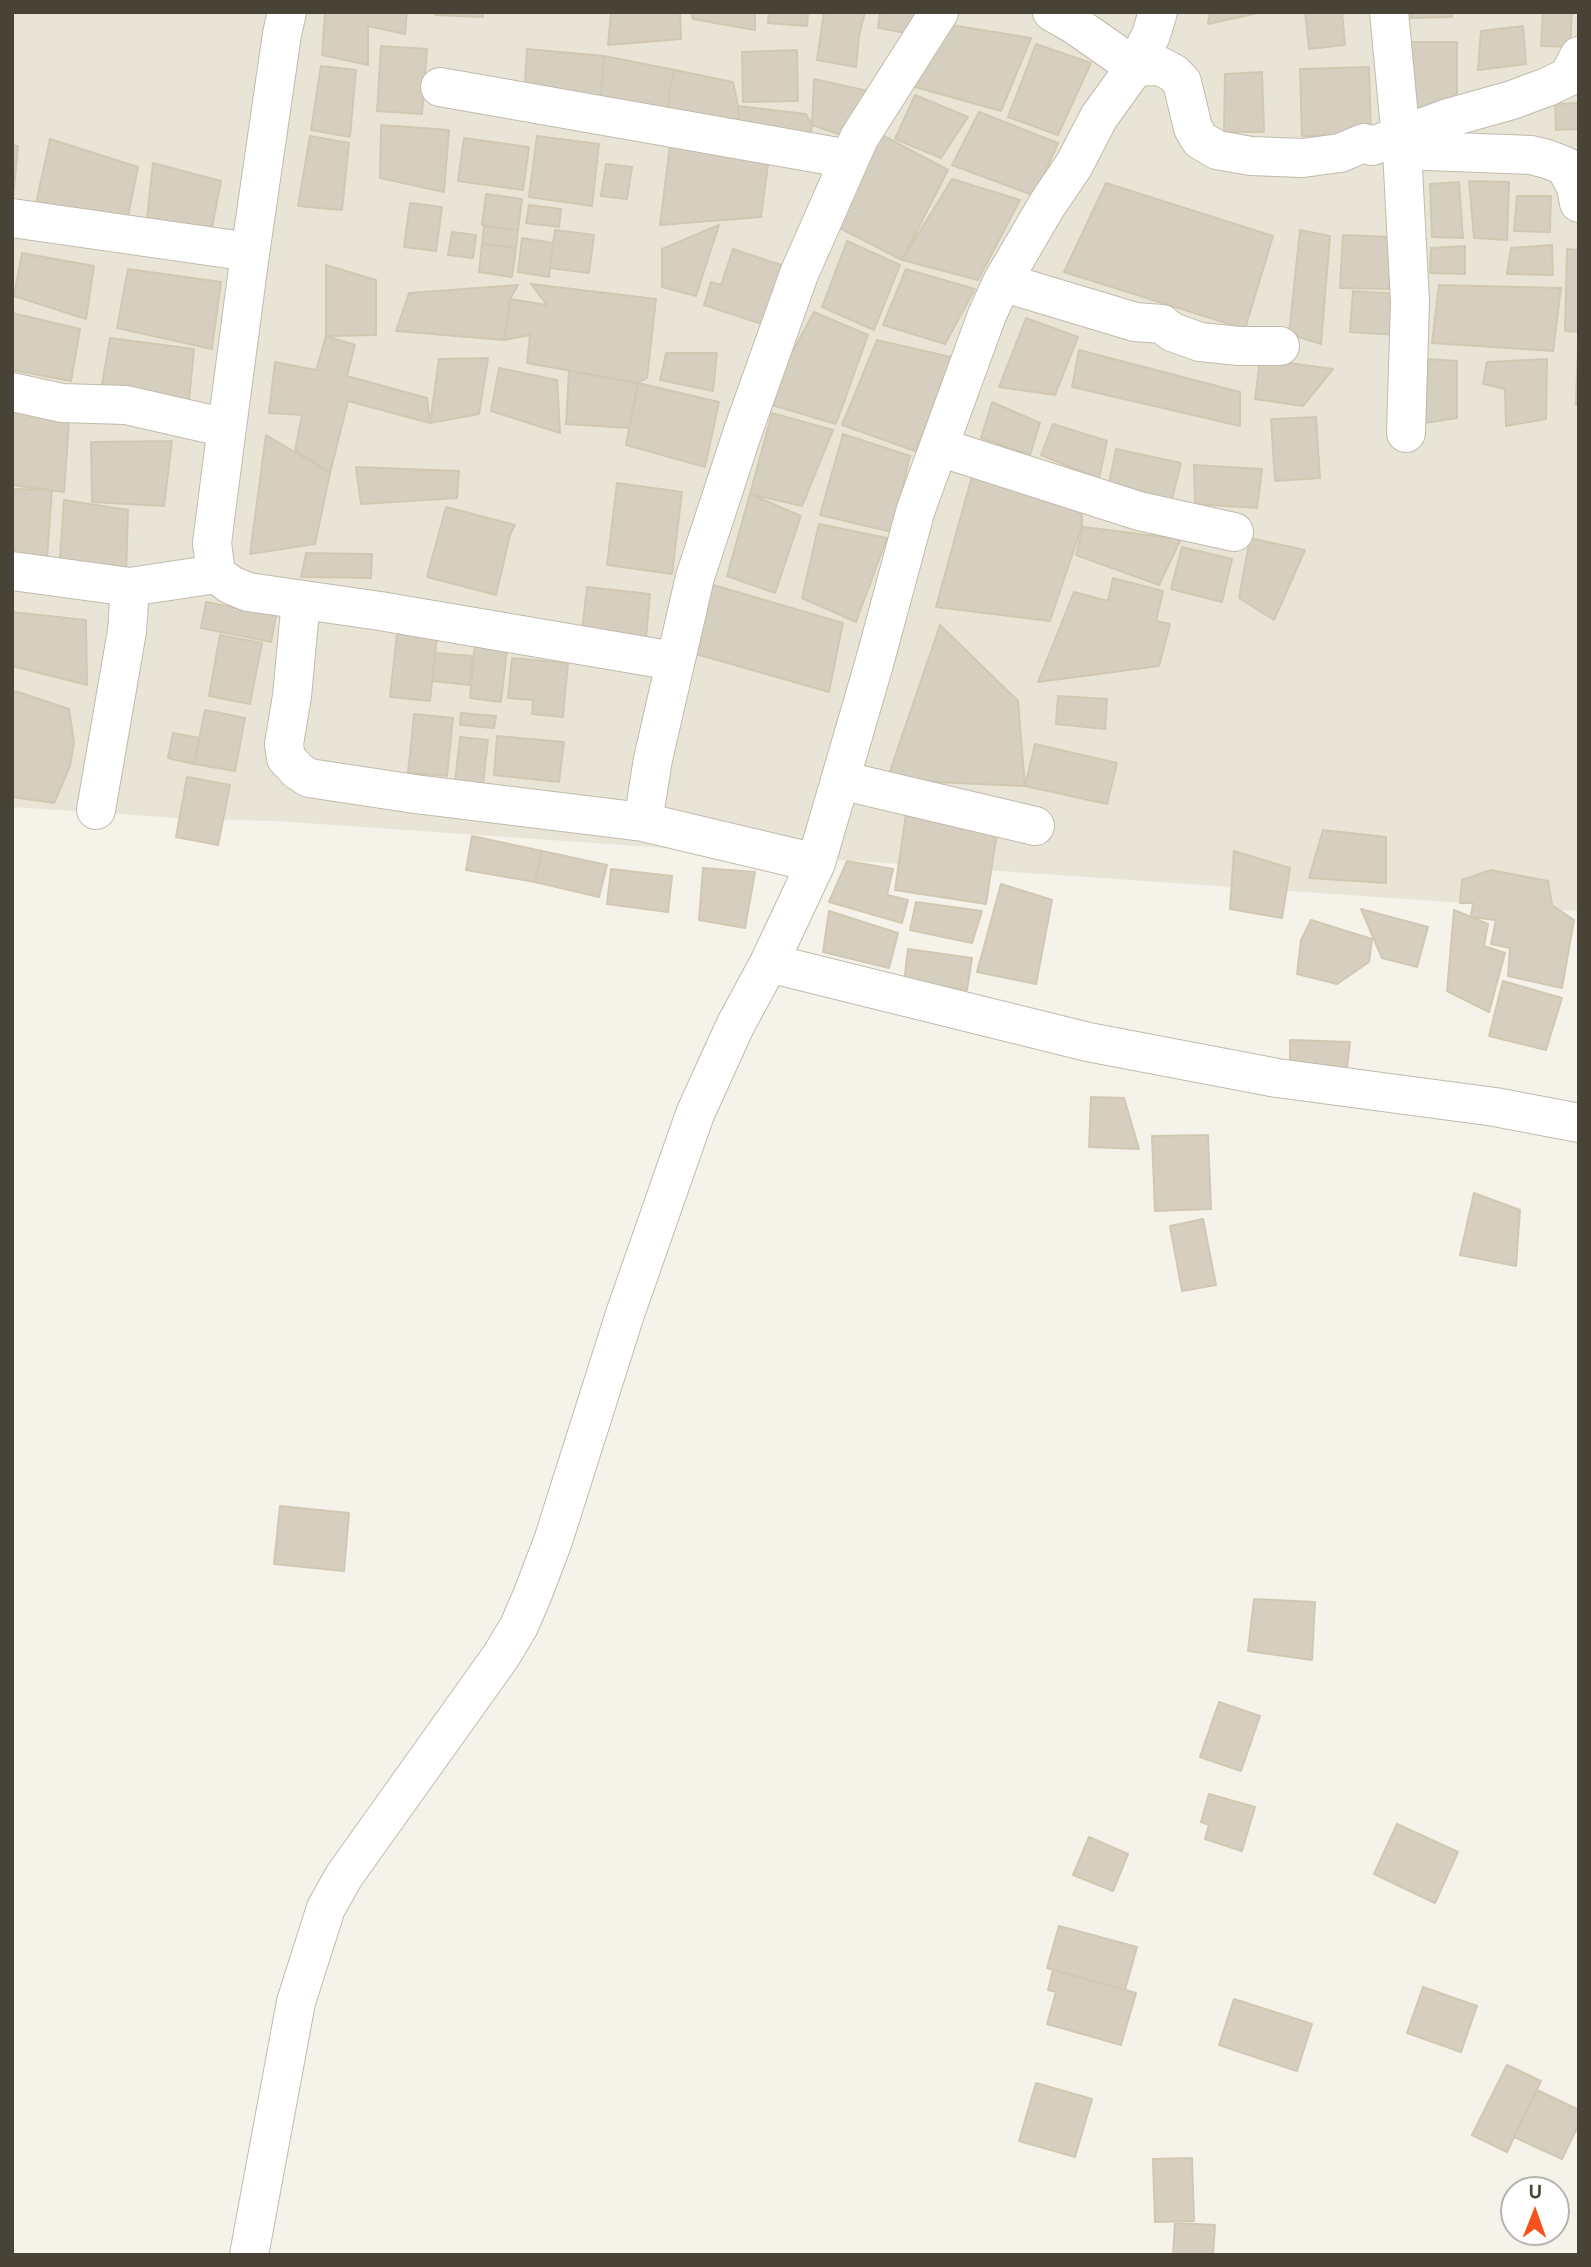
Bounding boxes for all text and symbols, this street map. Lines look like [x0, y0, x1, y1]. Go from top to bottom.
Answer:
north arrow [1500, 2176, 1570, 2246]
text: U [1528, 2180, 1542, 2203]

